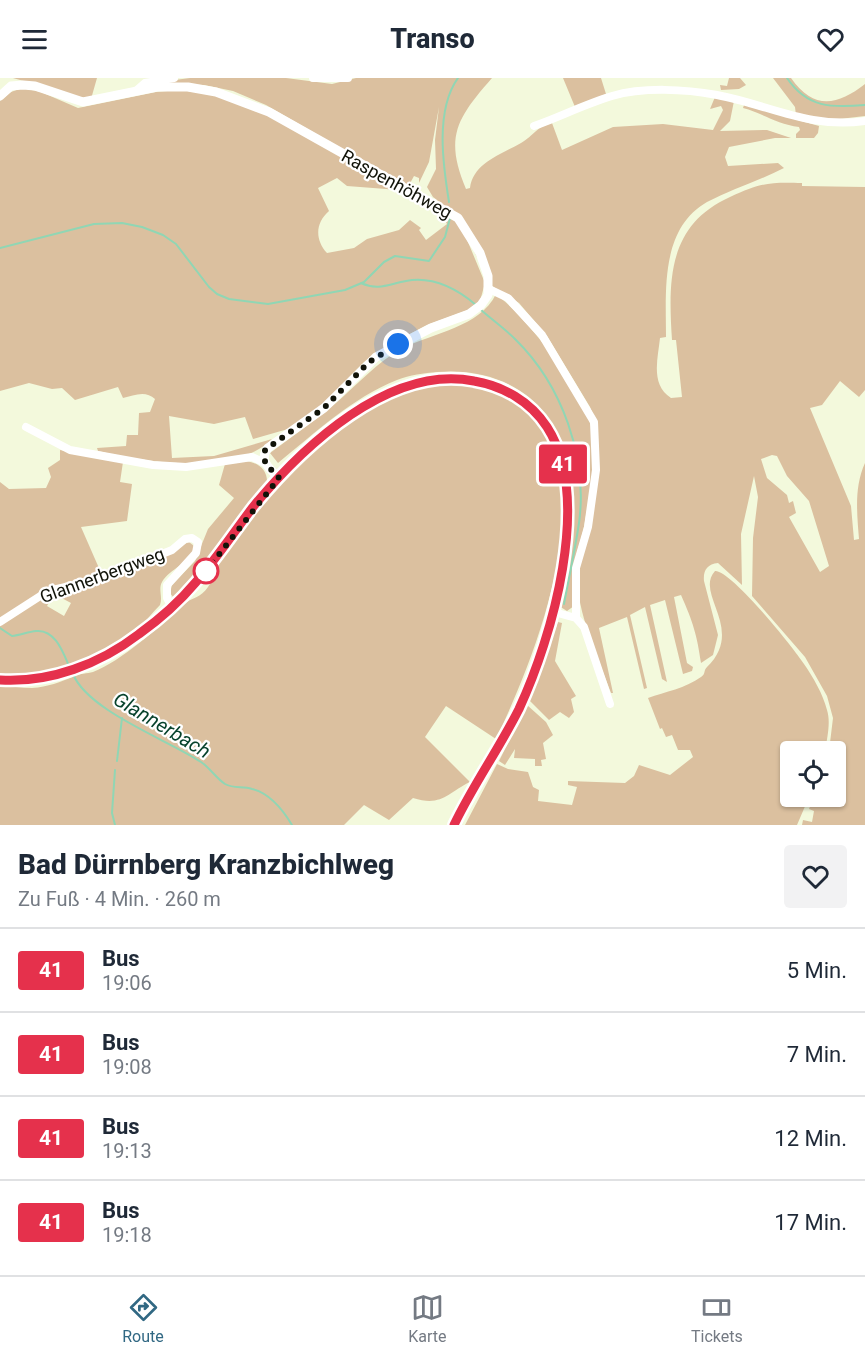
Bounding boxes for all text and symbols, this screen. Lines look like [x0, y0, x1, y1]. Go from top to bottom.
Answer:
icon: menu [18, 23, 51, 56]
text: Transo [390, 23, 475, 55]
icon: heart [814, 23, 847, 56]
street label: Raspenhöhweg [338, 145, 456, 223]
your location [383, 329, 413, 359]
line badge: 41 [536, 444, 590, 484]
text: 41 [551, 452, 575, 476]
street label: Glannerbergweg [37, 543, 167, 607]
unlabelled marker [193, 558, 219, 584]
water label: Glannerbach [109, 687, 215, 763]
map controls [780, 741, 846, 807]
button: locate [780, 741, 846, 807]
button: heart [784, 845, 847, 908]
text: Bad Dürrnberg Kranzbichlweg [18, 848, 394, 881]
text: Zu Fuß · 4 Min. · 260 m [18, 887, 221, 911]
text: Bus [102, 946, 140, 971]
text: 41 [39, 958, 63, 982]
text: 5 Min. [787, 958, 847, 983]
text: 19:06 [102, 971, 152, 995]
text: Bus [102, 1030, 140, 1055]
text: 41 [39, 1042, 63, 1066]
text: 7 Min. [787, 1042, 847, 1067]
text: 19:08 [102, 1055, 152, 1079]
text: Bus [102, 1114, 140, 1139]
text: 41 [39, 1126, 63, 1150]
text: 12 Min. [774, 1126, 847, 1151]
text: 19:13 [102, 1139, 152, 1163]
text: Bus [102, 1198, 140, 1223]
text: 41 [39, 1210, 63, 1234]
text: 17 Min. [774, 1210, 847, 1235]
text: 19:18 [102, 1223, 152, 1247]
tab: Route [122, 1291, 164, 1346]
tab: Karte [408, 1291, 447, 1346]
tab: Tickets [691, 1291, 743, 1346]

